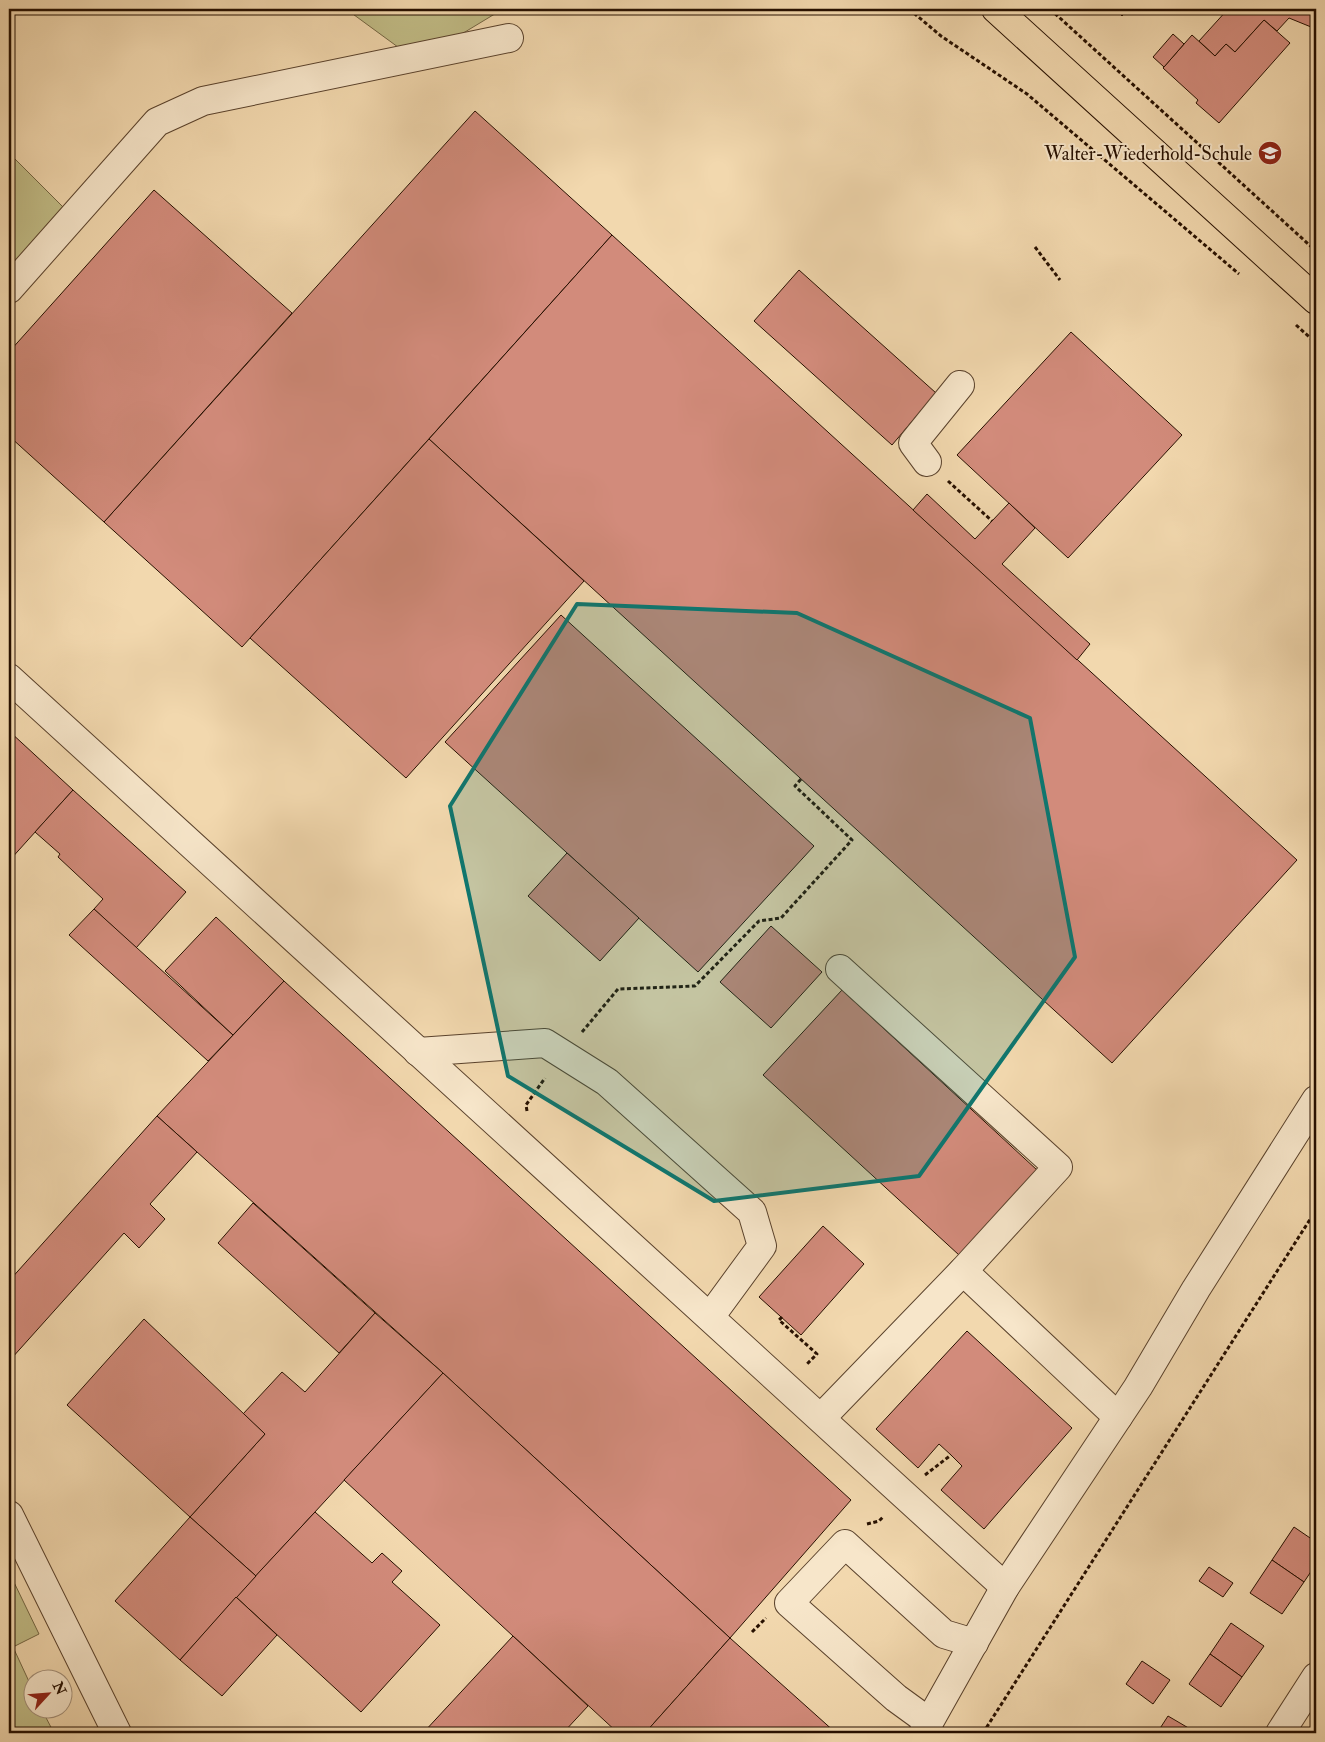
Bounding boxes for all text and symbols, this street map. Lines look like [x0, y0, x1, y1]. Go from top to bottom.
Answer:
school or university icon: Walter-Wiederhold-Schule [1257, 140, 1283, 166]
place label: Walter-Wiederhold-Schule [1043, 142, 1252, 166]
north arrow [22, 1670, 72, 1720]
text: N [48, 1678, 70, 1698]

